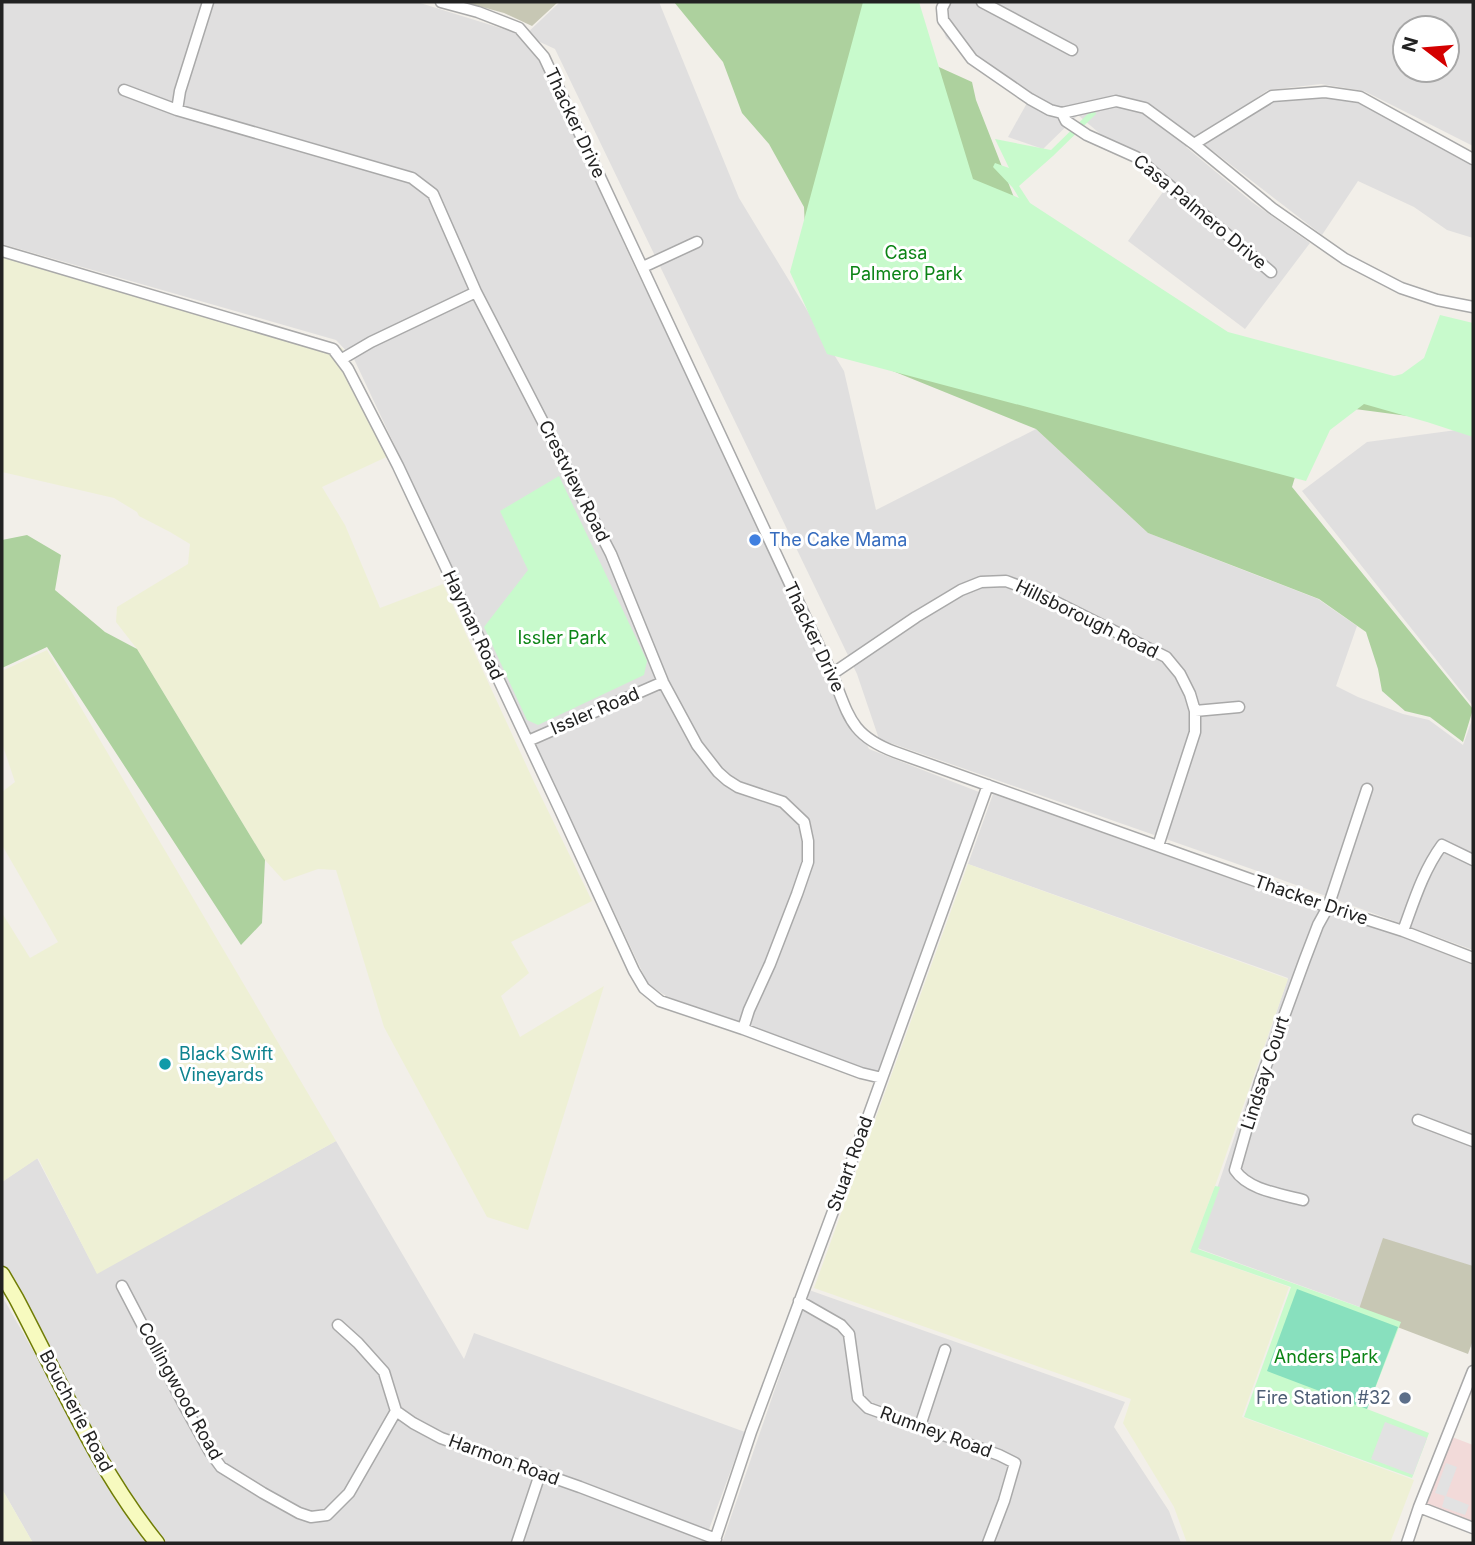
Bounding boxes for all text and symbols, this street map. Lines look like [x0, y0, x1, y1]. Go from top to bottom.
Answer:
north arrow [1391, 14, 1461, 84]
text: N [1397, 34, 1423, 55]
street label: Thacker Drive [541, 64, 610, 181]
street label: Casa Palmero Drive [1130, 150, 1271, 273]
park label: Casa Palmero Park [849, 242, 963, 284]
street label: Crestview Road [535, 416, 614, 545]
place label: The Cake Mama [769, 529, 907, 550]
marker: The Cake Mama [747, 532, 763, 548]
street label: Hayman Road [439, 567, 508, 683]
street label: Hillsborough Road [1013, 575, 1162, 662]
street label: Thacker Drive [780, 578, 849, 695]
park label: Issler Park [517, 627, 607, 648]
street label: Issler Road [547, 683, 642, 739]
street label: Thacker Drive [1251, 870, 1371, 929]
street label: Lindsay Court [1236, 1013, 1293, 1132]
place label: Black Swift Vineyards [179, 1043, 273, 1085]
marker: Black Swift Vineyards [157, 1056, 173, 1072]
street label: Stuart Road [823, 1113, 876, 1214]
street label: Collingwood Road [134, 1318, 227, 1463]
street label: Boucherie Road [35, 1346, 117, 1475]
park label: Anders Park [1274, 1346, 1378, 1367]
place label: Fire Station #32 [1256, 1387, 1391, 1408]
marker: Fire Station #32 [1397, 1390, 1413, 1406]
street label: Rumney Road [877, 1402, 995, 1461]
street label: Harmon Road [446, 1430, 562, 1489]

